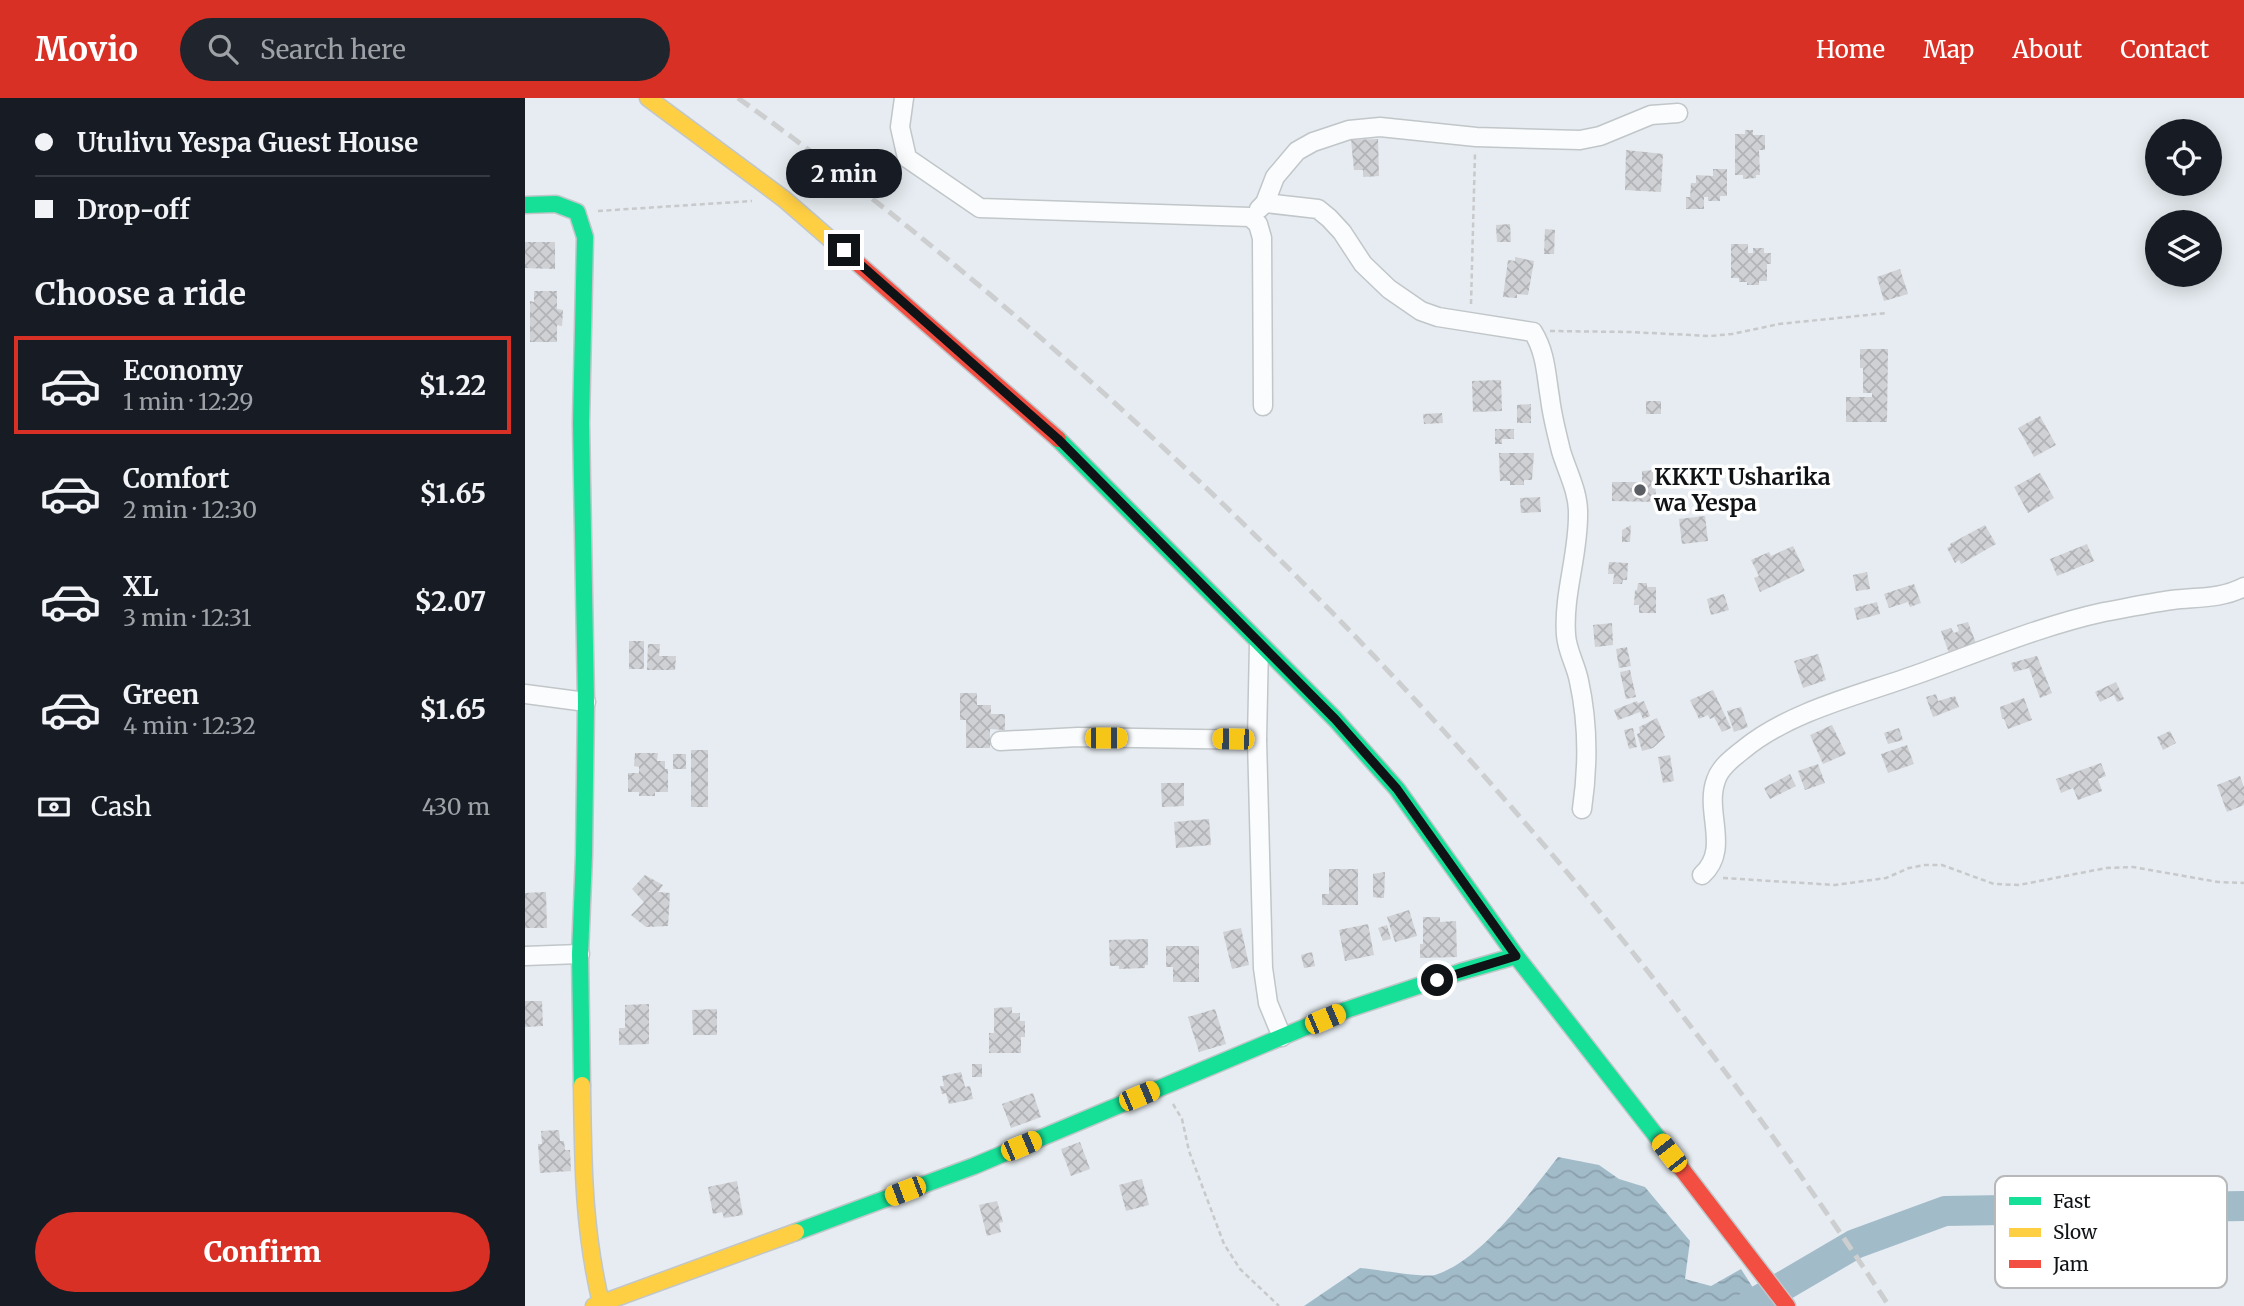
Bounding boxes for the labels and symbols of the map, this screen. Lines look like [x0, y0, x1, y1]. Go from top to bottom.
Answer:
callout: 2 min [786, 149, 902, 198]
route end [828, 234, 860, 266]
place label: KKKT Usharika wa Yespa [1653, 462, 1831, 517]
marker: KKKT Usharika wa Yespa [1632, 482, 1648, 498]
car [1086, 728, 1128, 749]
car [1212, 728, 1255, 750]
route start [1421, 964, 1453, 996]
car [1302, 1001, 1349, 1037]
car [1116, 1078, 1163, 1114]
car [998, 1128, 1045, 1164]
car [1648, 1130, 1691, 1176]
car [882, 1174, 929, 1208]
legend [1995, 1176, 2227, 1288]
text: Fast [2053, 1189, 2091, 1213]
text: Slow [2053, 1220, 2098, 1244]
text: Jam [2052, 1252, 2089, 1276]

